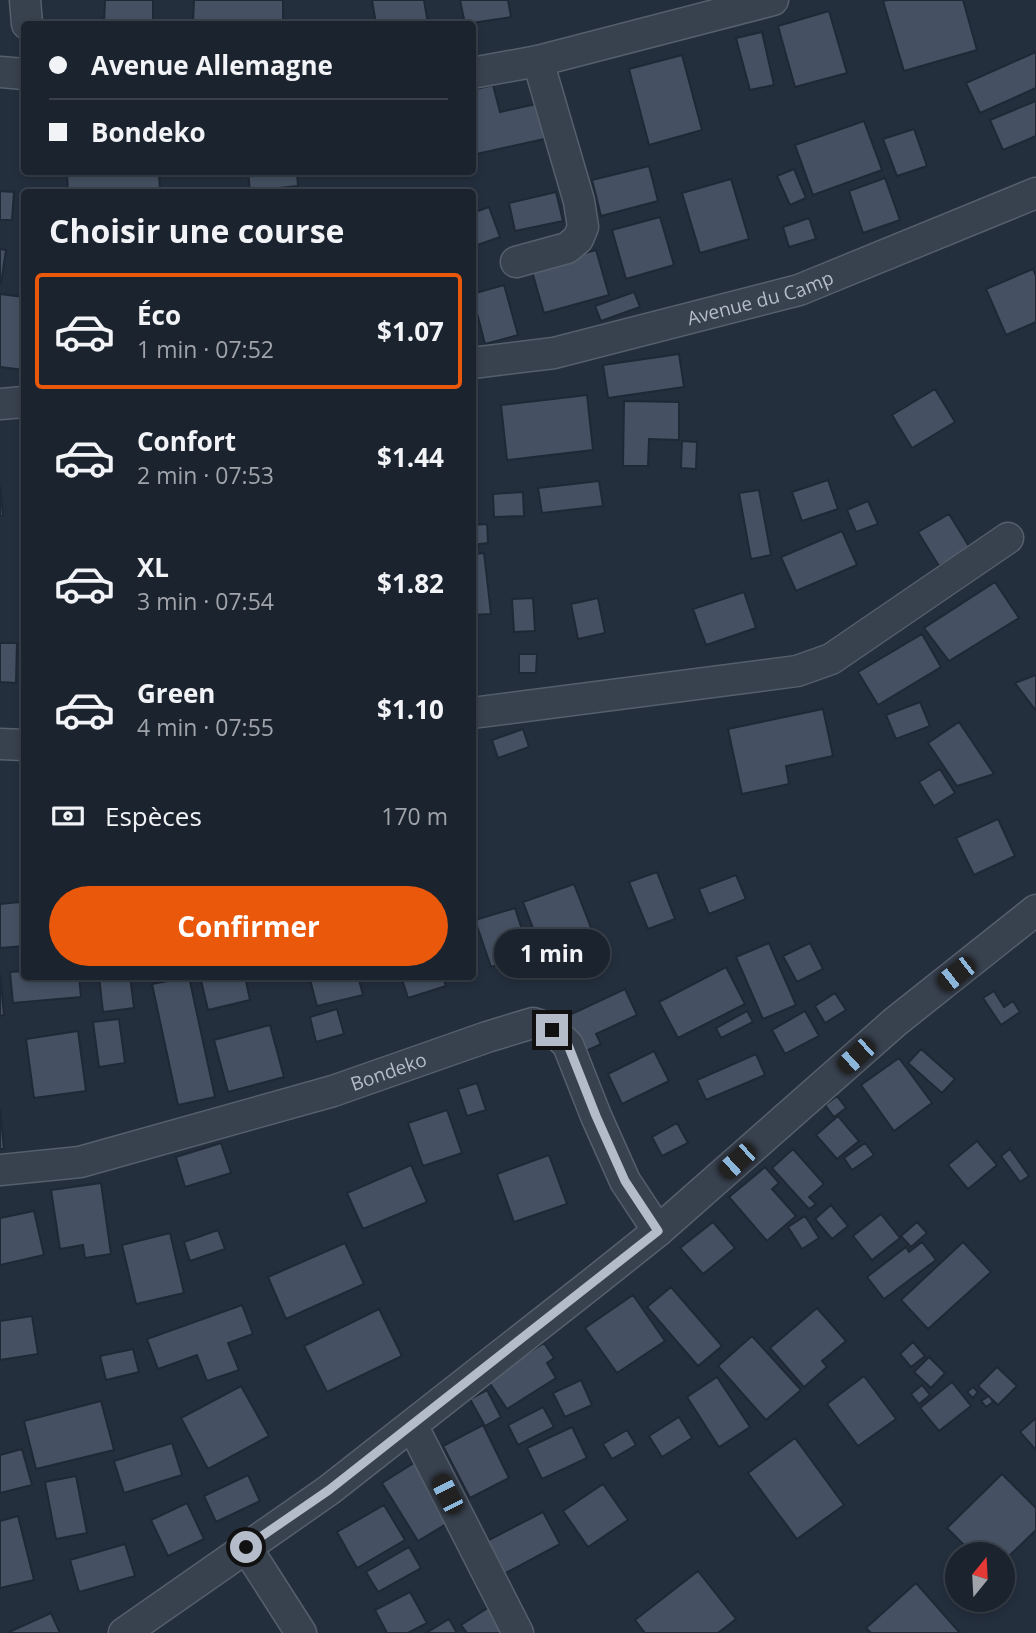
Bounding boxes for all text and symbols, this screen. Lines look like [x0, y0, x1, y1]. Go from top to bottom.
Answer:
text: Avenue Allemagne [91, 47, 333, 83]
text: Bondeko [91, 114, 206, 150]
text: Choisir une course [49, 209, 344, 252]
street label: Avenue du Camp [684, 264, 837, 331]
text: Éco [137, 297, 181, 333]
icon: car [53, 300, 116, 363]
text: $1.07 [377, 313, 444, 349]
text: 1 min · 07:52 [137, 333, 274, 365]
text: Confort [137, 423, 236, 459]
icon: car [53, 426, 116, 489]
text: $1.44 [377, 439, 444, 475]
text: 2 min · 07:53 [137, 459, 274, 491]
text: XL [137, 549, 169, 585]
icon: car [53, 552, 116, 615]
text: $1.82 [377, 565, 444, 601]
text: 3 min · 07:54 [137, 585, 274, 617]
text: Green [137, 675, 215, 711]
icon: car [53, 678, 116, 741]
text: $1.10 [377, 691, 444, 727]
text: 4 min · 07:55 [137, 711, 274, 743]
icon: cash [49, 797, 87, 835]
text: Espèces [105, 798, 202, 834]
text: 170 m [381, 800, 448, 832]
button: Confirmer [49, 886, 448, 966]
callout: 1 min [494, 928, 610, 978]
text: 1 min [520, 937, 584, 969]
car [933, 953, 980, 995]
route end [536, 1014, 568, 1046]
car [834, 1034, 879, 1078]
street label: Bondeko [347, 1046, 430, 1097]
car [715, 1139, 760, 1183]
car [429, 1471, 466, 1517]
route start [230, 1531, 262, 1563]
north arrow [945, 1542, 1015, 1612]
map controls [945, 1542, 1015, 1612]

